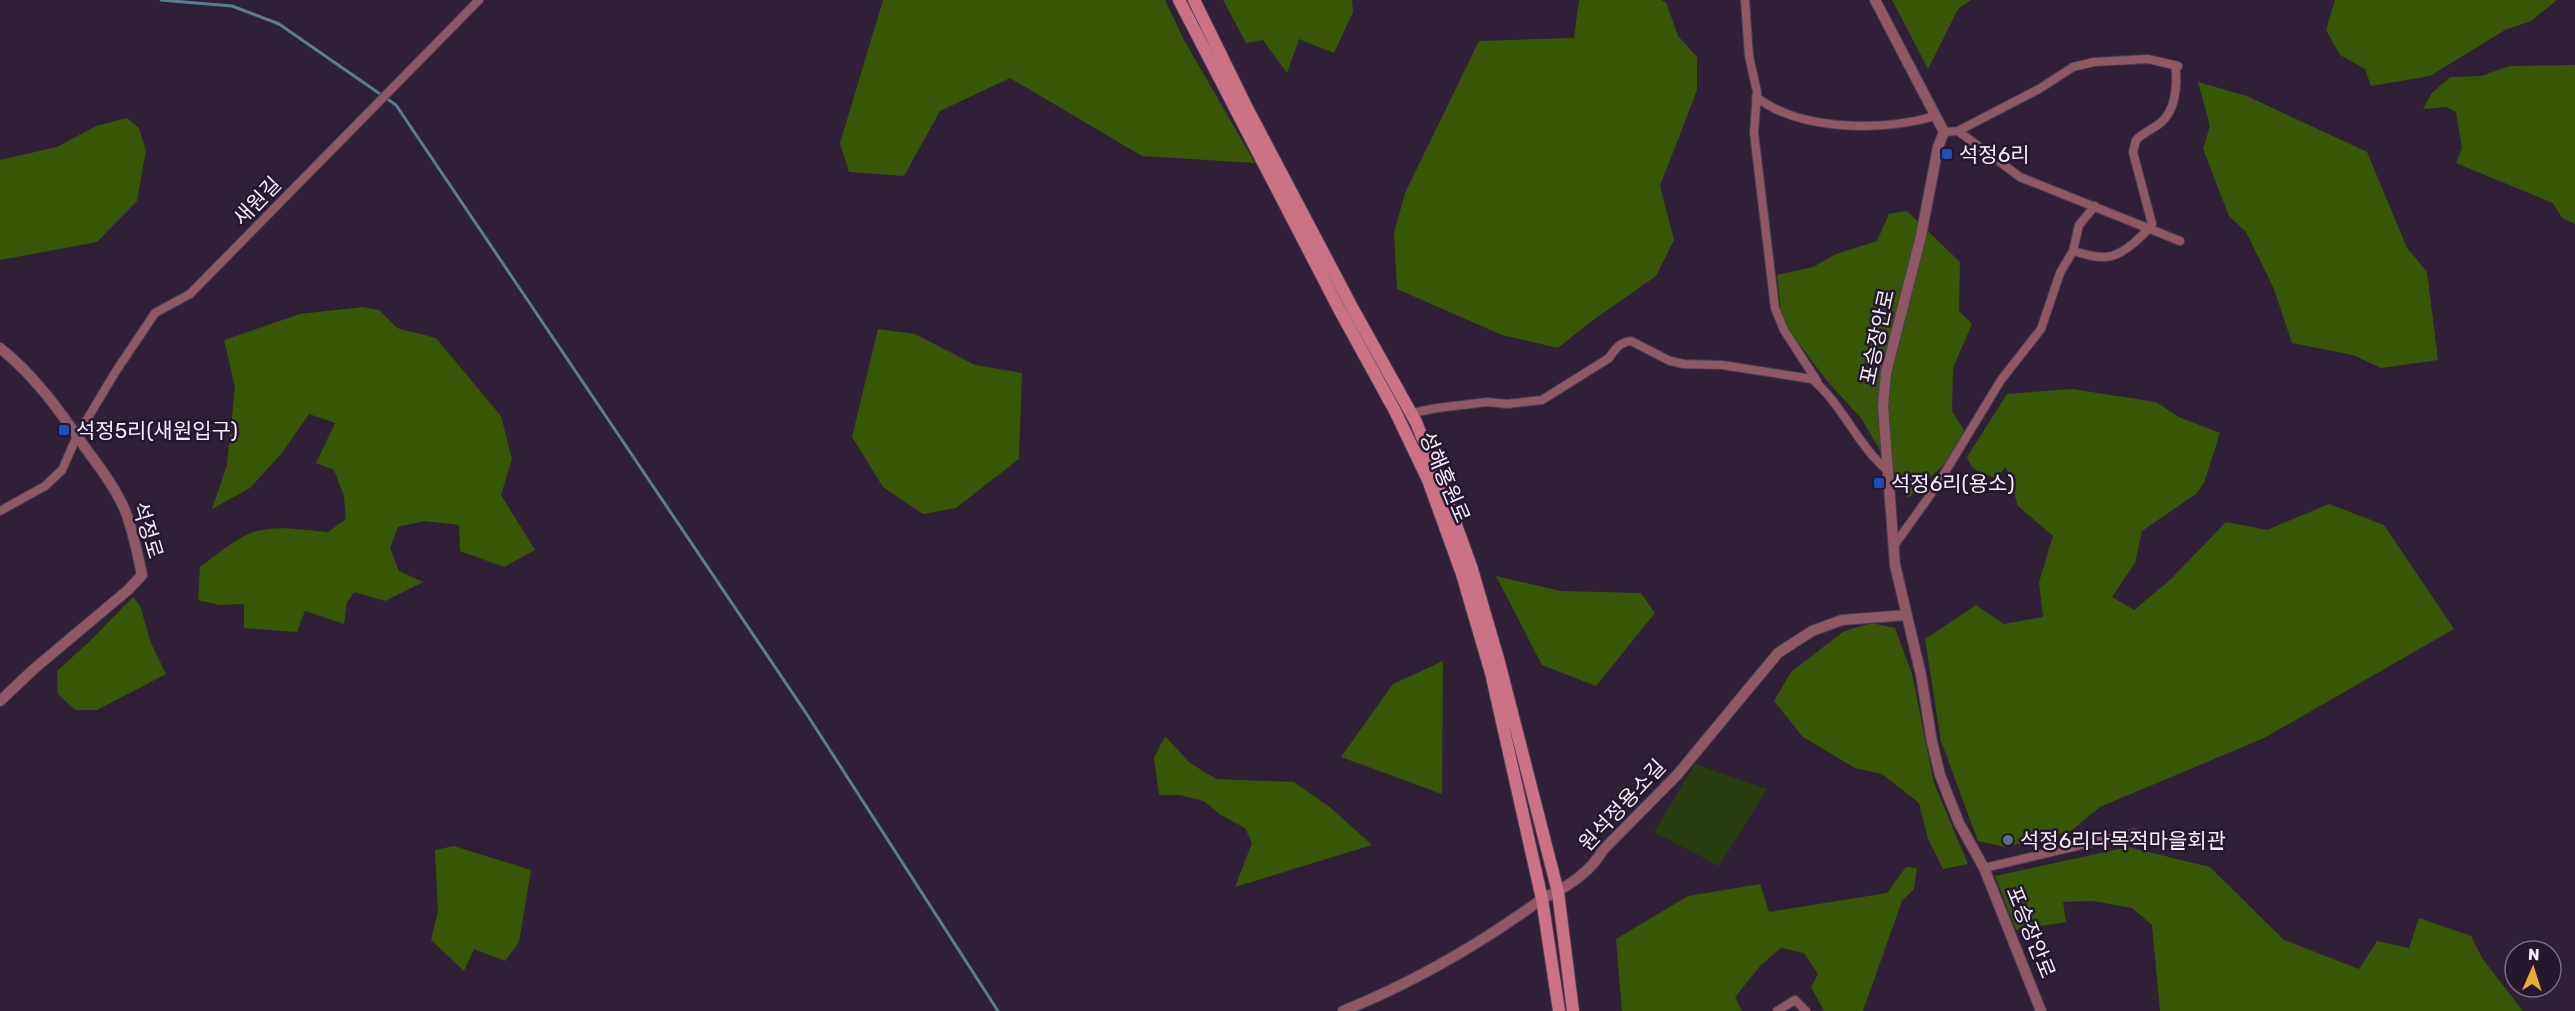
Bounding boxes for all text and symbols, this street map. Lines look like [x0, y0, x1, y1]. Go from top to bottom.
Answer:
place label: 석정6리 [1959, 142, 2030, 167]
marker: 석정6리 [1940, 147, 1954, 161]
street label: 새원길 [228, 171, 286, 231]
street label: 포승장안로 [1855, 287, 1899, 387]
place label: 석정5리(새원입구) [76, 418, 238, 443]
marker: 석정5리(새원입구) [57, 423, 71, 437]
street label: 성해홍원로 [1415, 428, 1475, 526]
place label: 석정6리(용소) [1891, 471, 2015, 496]
marker: 석정6리(용소) [1872, 476, 1886, 490]
street label: 석정로 [128, 499, 168, 561]
street label: 원석정용소길 [1573, 754, 1671, 856]
place label: 석정6리다목적마을회관 [2020, 828, 2226, 853]
marker: 석정6리다목적마을회관 [2001, 833, 2015, 847]
street label: 포승장안로 [2001, 883, 2061, 981]
north arrow [2503, 939, 2563, 999]
text: N [2528, 945, 2540, 964]

